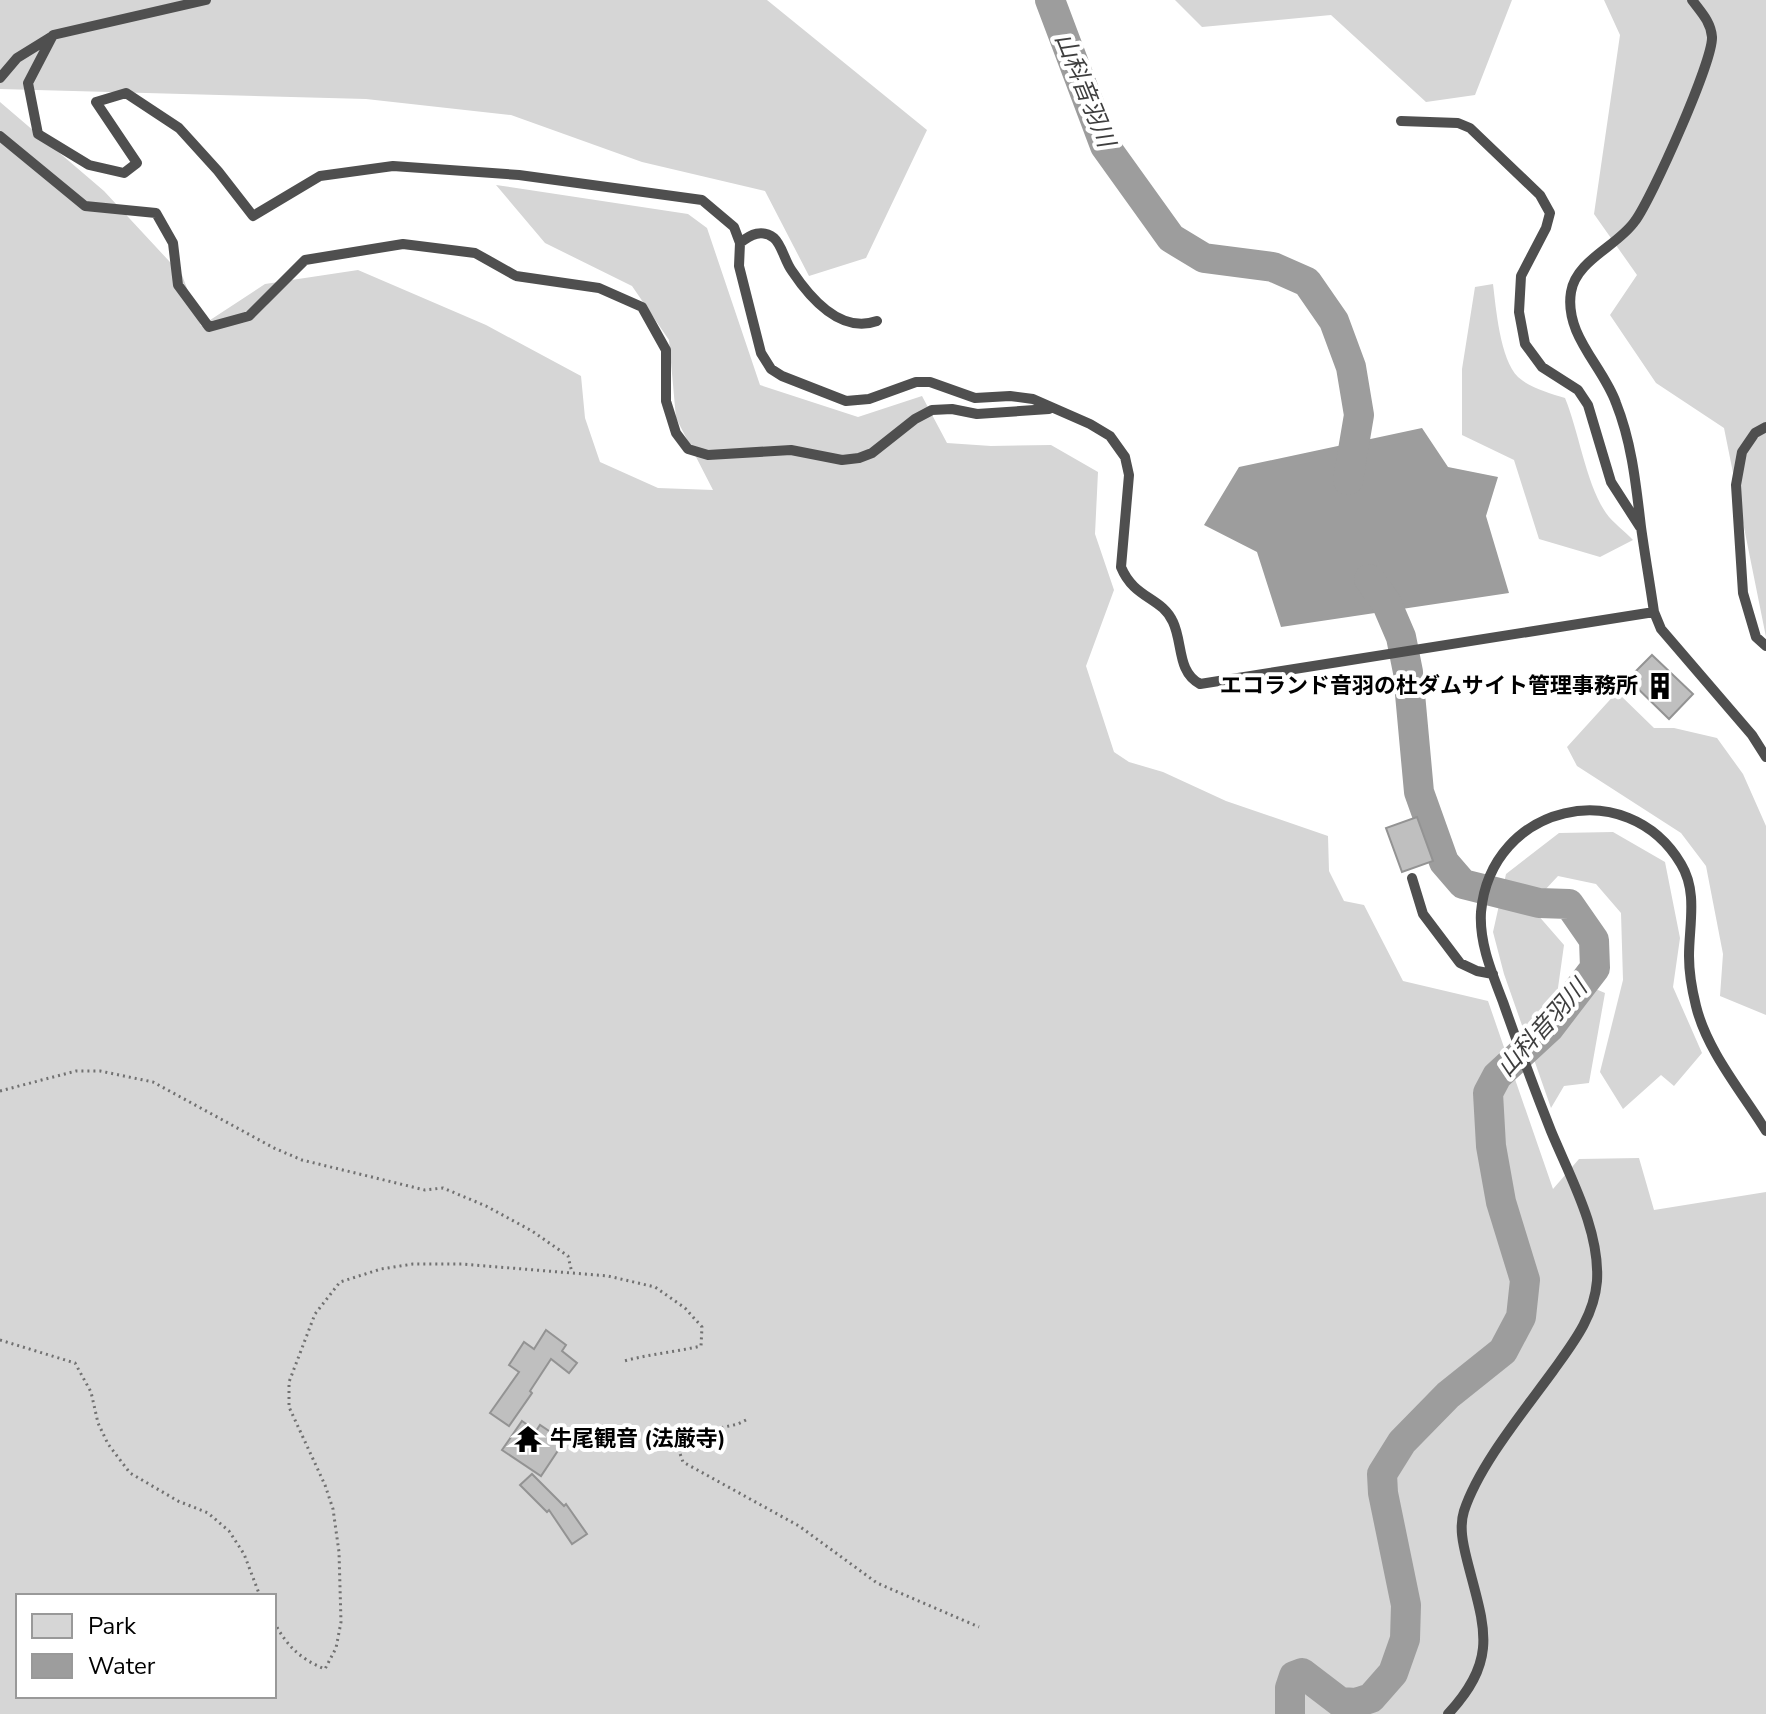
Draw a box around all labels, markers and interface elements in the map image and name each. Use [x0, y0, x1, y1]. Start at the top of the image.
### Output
water label: 山科音羽川 [1048, 28, 1123, 154]
place label: エコランド音羽の杜ダムサイト管理事務所 [1220, 671, 1638, 701]
building icon: エコランド音羽の杜ダムサイト管理事務所 [1645, 671, 1675, 701]
water label: 山科音羽川 [1490, 970, 1596, 1083]
temple icon: 牛尾観音 (法厳寺) [513, 1424, 543, 1454]
place label: 牛尾観音 (法厳寺) [550, 1424, 726, 1454]
legend [16, 1594, 276, 1698]
text: Park [88, 1610, 137, 1642]
text: Water [88, 1650, 156, 1682]

